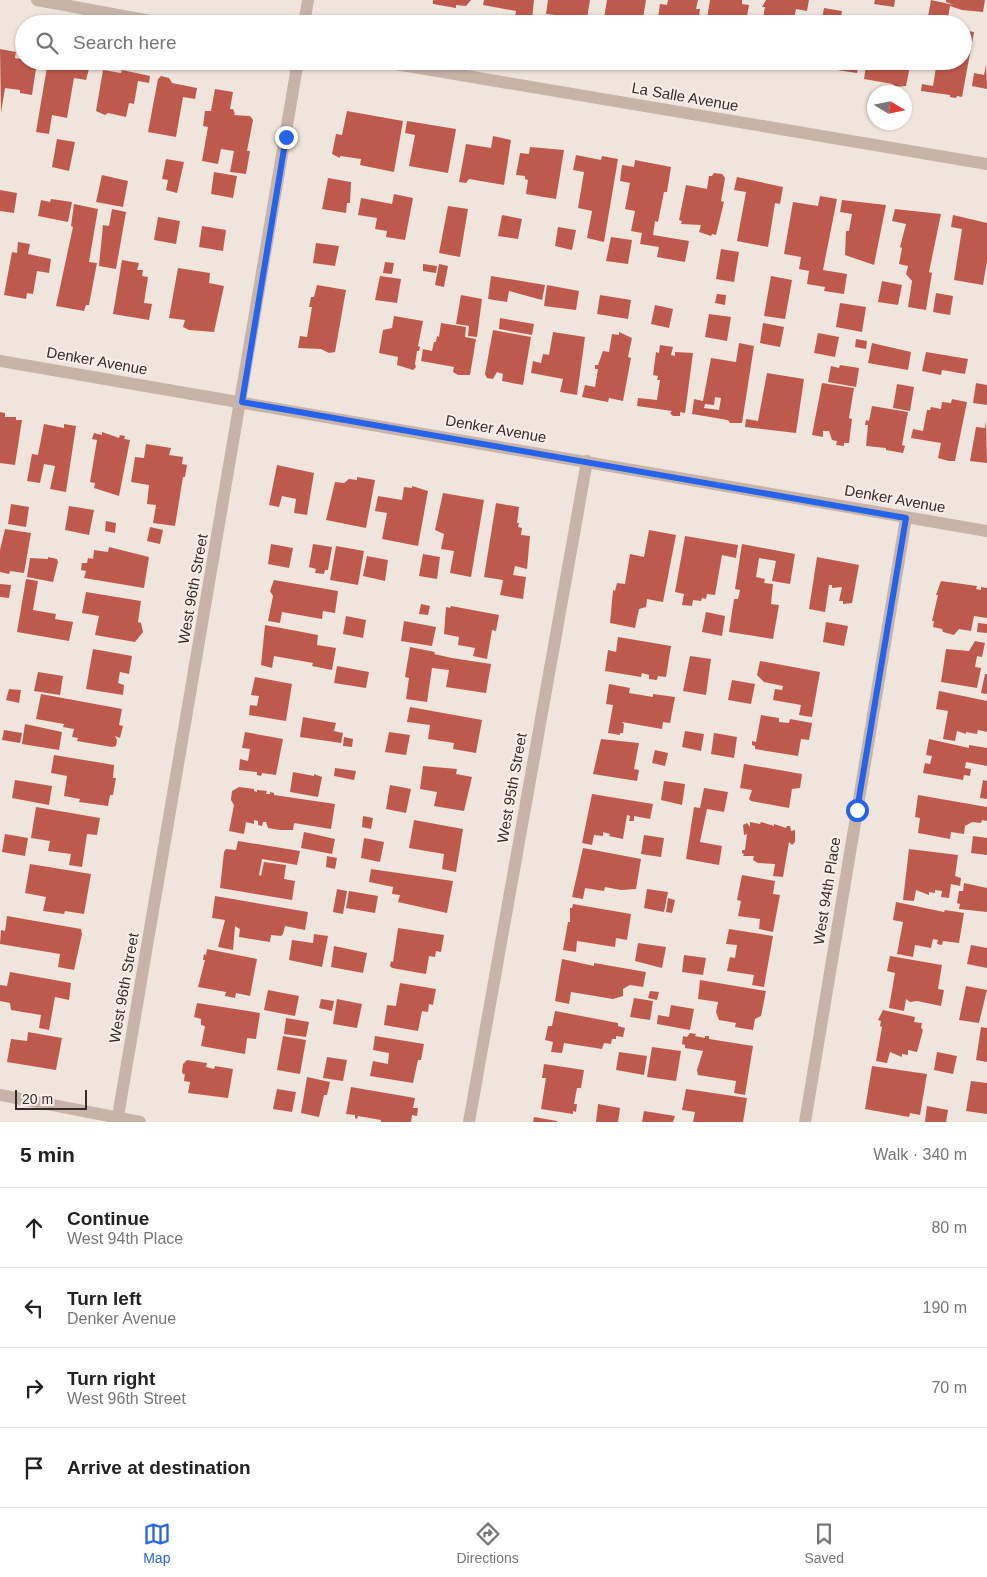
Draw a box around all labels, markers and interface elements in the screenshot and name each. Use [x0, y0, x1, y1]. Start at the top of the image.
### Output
search box [15, 15, 972, 70]
icon: search [33, 29, 61, 57]
text: Search here [73, 32, 177, 53]
street label: La Salle Avenue [630, 79, 740, 114]
north arrow [867, 85, 912, 130]
route end [275, 126, 298, 149]
street label: Denker Avenue [45, 343, 149, 378]
street label: Denker Avenue [444, 411, 548, 446]
street label: Denker Avenue [843, 481, 947, 516]
street label: West 96th Street [174, 532, 211, 645]
street label: West 95th Street [493, 731, 530, 844]
route start [846, 799, 869, 822]
street label: West 94th Place [810, 836, 843, 946]
street label: West 96th Street [105, 931, 142, 1044]
scale bar [15, 1087, 88, 1110]
text: 20 m [22, 1091, 53, 1107]
text: 5 min [20, 1143, 75, 1166]
text: Walk · 340 m [873, 1146, 967, 1163]
text: Continue [67, 1208, 149, 1229]
icon: ahead [20, 1214, 48, 1242]
text: 80 m [931, 1219, 967, 1236]
text: West 94th Place [67, 1230, 183, 1247]
text: Turn left [67, 1288, 142, 1309]
icon: left [20, 1294, 48, 1322]
text: 190 m [923, 1299, 967, 1316]
text: Denker Avenue [67, 1310, 176, 1327]
text: Turn right [67, 1368, 155, 1389]
icon: right [20, 1374, 48, 1402]
text: 70 m [931, 1379, 967, 1396]
text: West 96th Street [67, 1390, 186, 1407]
icon: arrive [20, 1454, 48, 1482]
text: Arrive at destination [67, 1457, 251, 1478]
tab: Map [143, 1520, 171, 1566]
tab: Directions [457, 1520, 519, 1566]
tab: Saved [804, 1520, 844, 1566]

